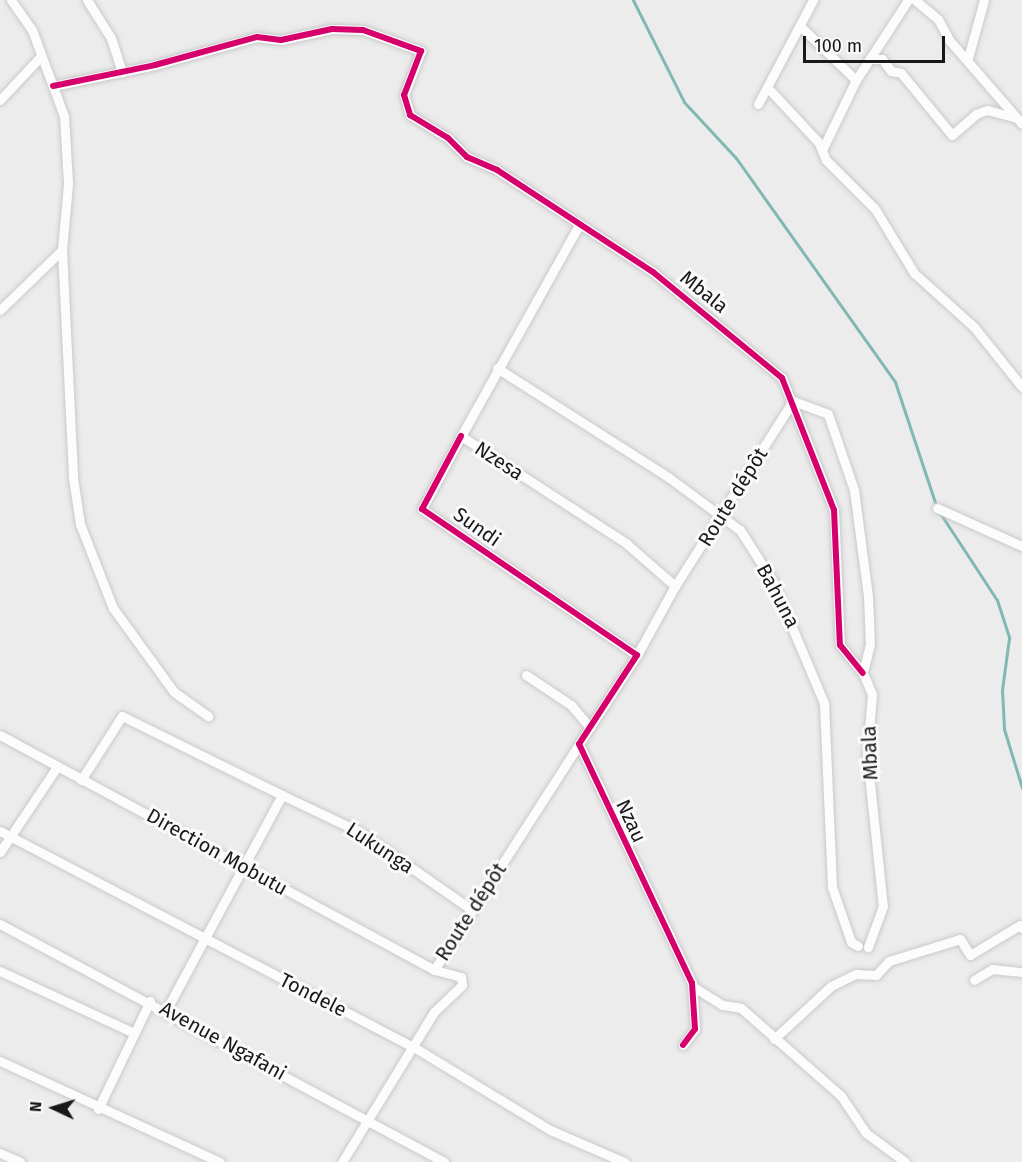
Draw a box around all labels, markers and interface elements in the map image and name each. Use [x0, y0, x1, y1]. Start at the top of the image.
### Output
scale bar [806, 24, 948, 62]
text: 100 m [814, 35, 862, 57]
street label: Mbala [675, 266, 733, 318]
street label: Nzesa [470, 436, 528, 486]
street label: Route dépôt [693, 443, 773, 551]
street label: Sundi [449, 502, 505, 552]
street label: Bahuna [751, 560, 805, 632]
street label: Mbala [857, 725, 883, 781]
street label: Nzau [611, 796, 651, 846]
street label: Direction Mobutu [142, 803, 292, 901]
street label: Lukunga [342, 817, 418, 879]
street label: Route dépôt [430, 859, 512, 965]
street label: Tondele [275, 968, 351, 1022]
street label: Avenue Ngafani [156, 996, 290, 1086]
north arrow [24, 1078, 84, 1138]
text: N [26, 1101, 45, 1113]

